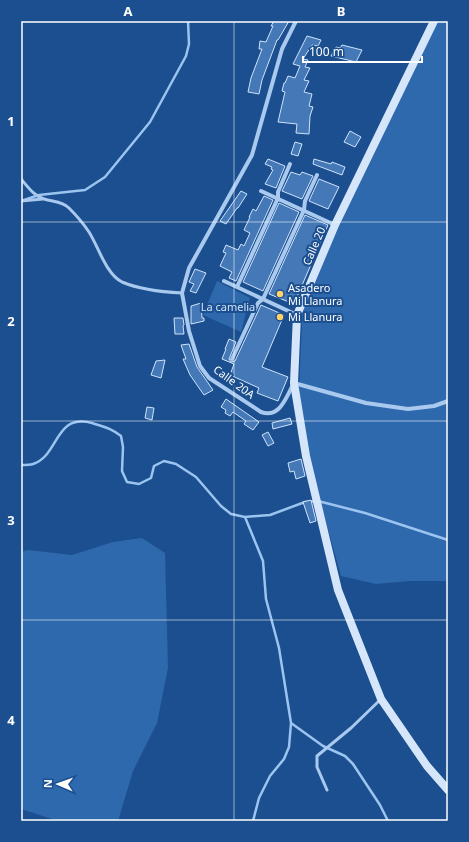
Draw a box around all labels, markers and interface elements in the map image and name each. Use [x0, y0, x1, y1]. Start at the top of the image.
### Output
text: A [124, 2, 133, 20]
text: B [337, 2, 345, 20]
scale bar [303, 38, 422, 64]
text: 100 m [309, 43, 344, 60]
text: 1 [7, 112, 15, 130]
street label: Calle 20 [299, 224, 328, 267]
place label: Asadero Mi Llanura [288, 280, 343, 308]
marker: Asadero Mi Llanura [275, 289, 285, 299]
park label: La camelia [201, 299, 255, 314]
place label: Mi Llanura [288, 309, 343, 324]
text: 2 [7, 312, 15, 330]
marker: Mi Llanura [275, 312, 285, 322]
street label: Calle 20A [211, 362, 259, 402]
text: 3 [7, 511, 15, 529]
text: 4 [7, 711, 15, 729]
north arrow [38, 764, 78, 804]
text: N [40, 779, 55, 788]

